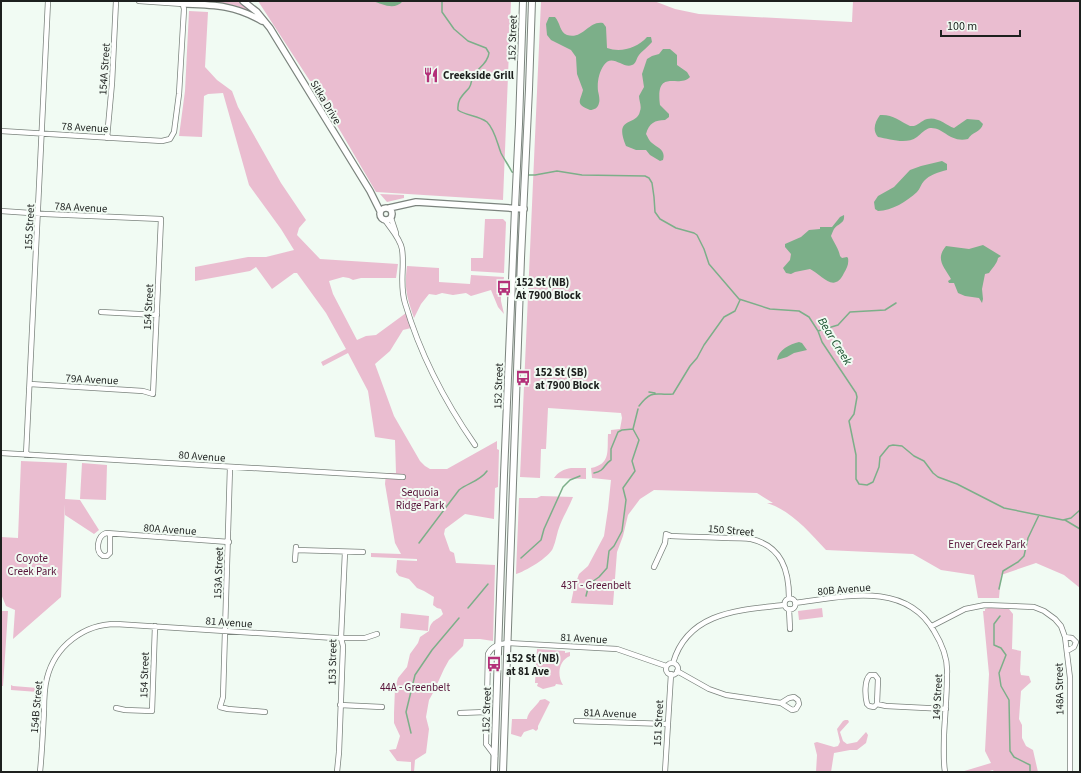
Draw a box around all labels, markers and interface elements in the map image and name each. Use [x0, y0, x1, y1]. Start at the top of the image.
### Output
scale bar [941, 12, 1020, 38]
street label: 152 Street [504, 14, 521, 61]
text: 100 m [947, 18, 977, 35]
street label: 154A Street [95, 42, 114, 96]
restaurant icon: Creekside Grill [422, 66, 440, 84]
place label: Creekside Grill [443, 68, 515, 83]
street label: Sitka Drive [306, 77, 345, 128]
street label: 78 Avenue [61, 119, 109, 136]
street label: 78A Avenue [54, 199, 108, 216]
street label: 155 Street [21, 203, 38, 250]
place label: 152 St (NB) At 7900 Block [515, 275, 581, 303]
bus stop icon: 152 St (NB) At 7900 Block [495, 279, 513, 297]
street label: 154 Street [140, 283, 157, 330]
water label: Bear Creek [813, 314, 856, 369]
street label: 152 Street [490, 362, 507, 409]
place label: 152 St (SB) at 7900 Block [535, 365, 600, 393]
bus stop icon: 152 St (SB) at 7900 Block [514, 369, 532, 387]
street label: 79A Avenue [65, 371, 119, 388]
street label: 80 Avenue [178, 447, 226, 466]
park label: Sequoia Ridge Park [396, 485, 445, 513]
street label: 80A Avenue [143, 520, 197, 539]
street label: 150 Street [707, 521, 755, 540]
park label: Enver Creek Park [948, 537, 1026, 552]
street label: 153A Street [210, 546, 227, 599]
park label: Coyote Creek Park [7, 551, 57, 579]
park label: 43T - Greenbelt [561, 578, 631, 593]
street label: 80B Avenue [817, 580, 872, 599]
street label: 81 Avenue [205, 613, 253, 632]
street label: 81 Avenue [560, 630, 608, 647]
street label: 153 Street [325, 639, 340, 685]
street label: 154 Street [136, 651, 153, 698]
place label: 152 St (NB) at 81 Ave [506, 651, 559, 679]
bus stop icon: 152 St (NB) at 81 Ave [485, 655, 503, 673]
street label: 148A Street [1052, 663, 1067, 715]
street label: 149 Street [929, 673, 946, 720]
street label: 154B Street [27, 680, 46, 734]
park label: 44A - Greenbelt [380, 680, 450, 695]
street label: 152 Street [478, 686, 495, 733]
street label: 151 Street [650, 699, 667, 746]
street label: 81A Avenue [583, 705, 637, 722]

